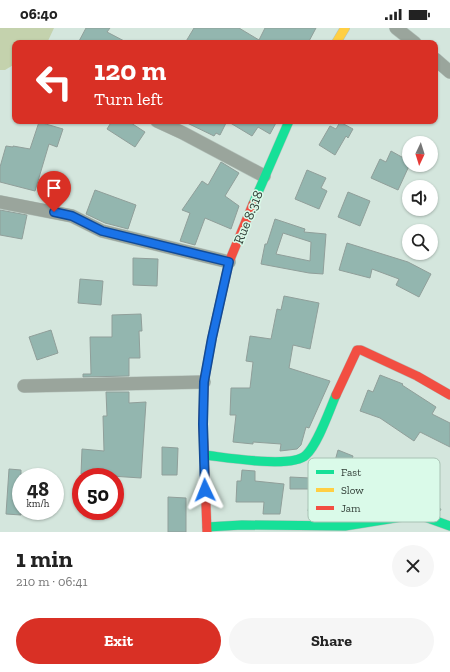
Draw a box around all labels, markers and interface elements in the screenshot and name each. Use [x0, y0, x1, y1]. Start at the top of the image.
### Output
text: 06:40 [20, 5, 58, 23]
text: 120 m [94, 54, 166, 87]
icon: left [28, 56, 80, 108]
text: Turn left [94, 88, 163, 110]
north arrow [402, 136, 438, 172]
map controls [402, 136, 438, 260]
pin [37, 171, 71, 212]
icon: arrive [43, 177, 65, 199]
button: sound [402, 180, 438, 216]
street label: Rue 8.318 [230, 188, 267, 247]
button: search [402, 224, 438, 260]
legend [308, 458, 440, 522]
text: Fast [341, 466, 362, 479]
speed limit sign: 50 [72, 468, 124, 520]
position arrow [184, 469, 226, 511]
text: 48 [27, 477, 49, 501]
text: Slow [341, 484, 364, 497]
text: km/h [27, 498, 49, 510]
text: Jam [341, 502, 361, 515]
text: 1 min [16, 544, 73, 573]
button: close [392, 545, 434, 587]
text: 210 m · 06:41 [16, 574, 87, 589]
button: Exit [16, 618, 221, 664]
button: Share [229, 618, 434, 664]

